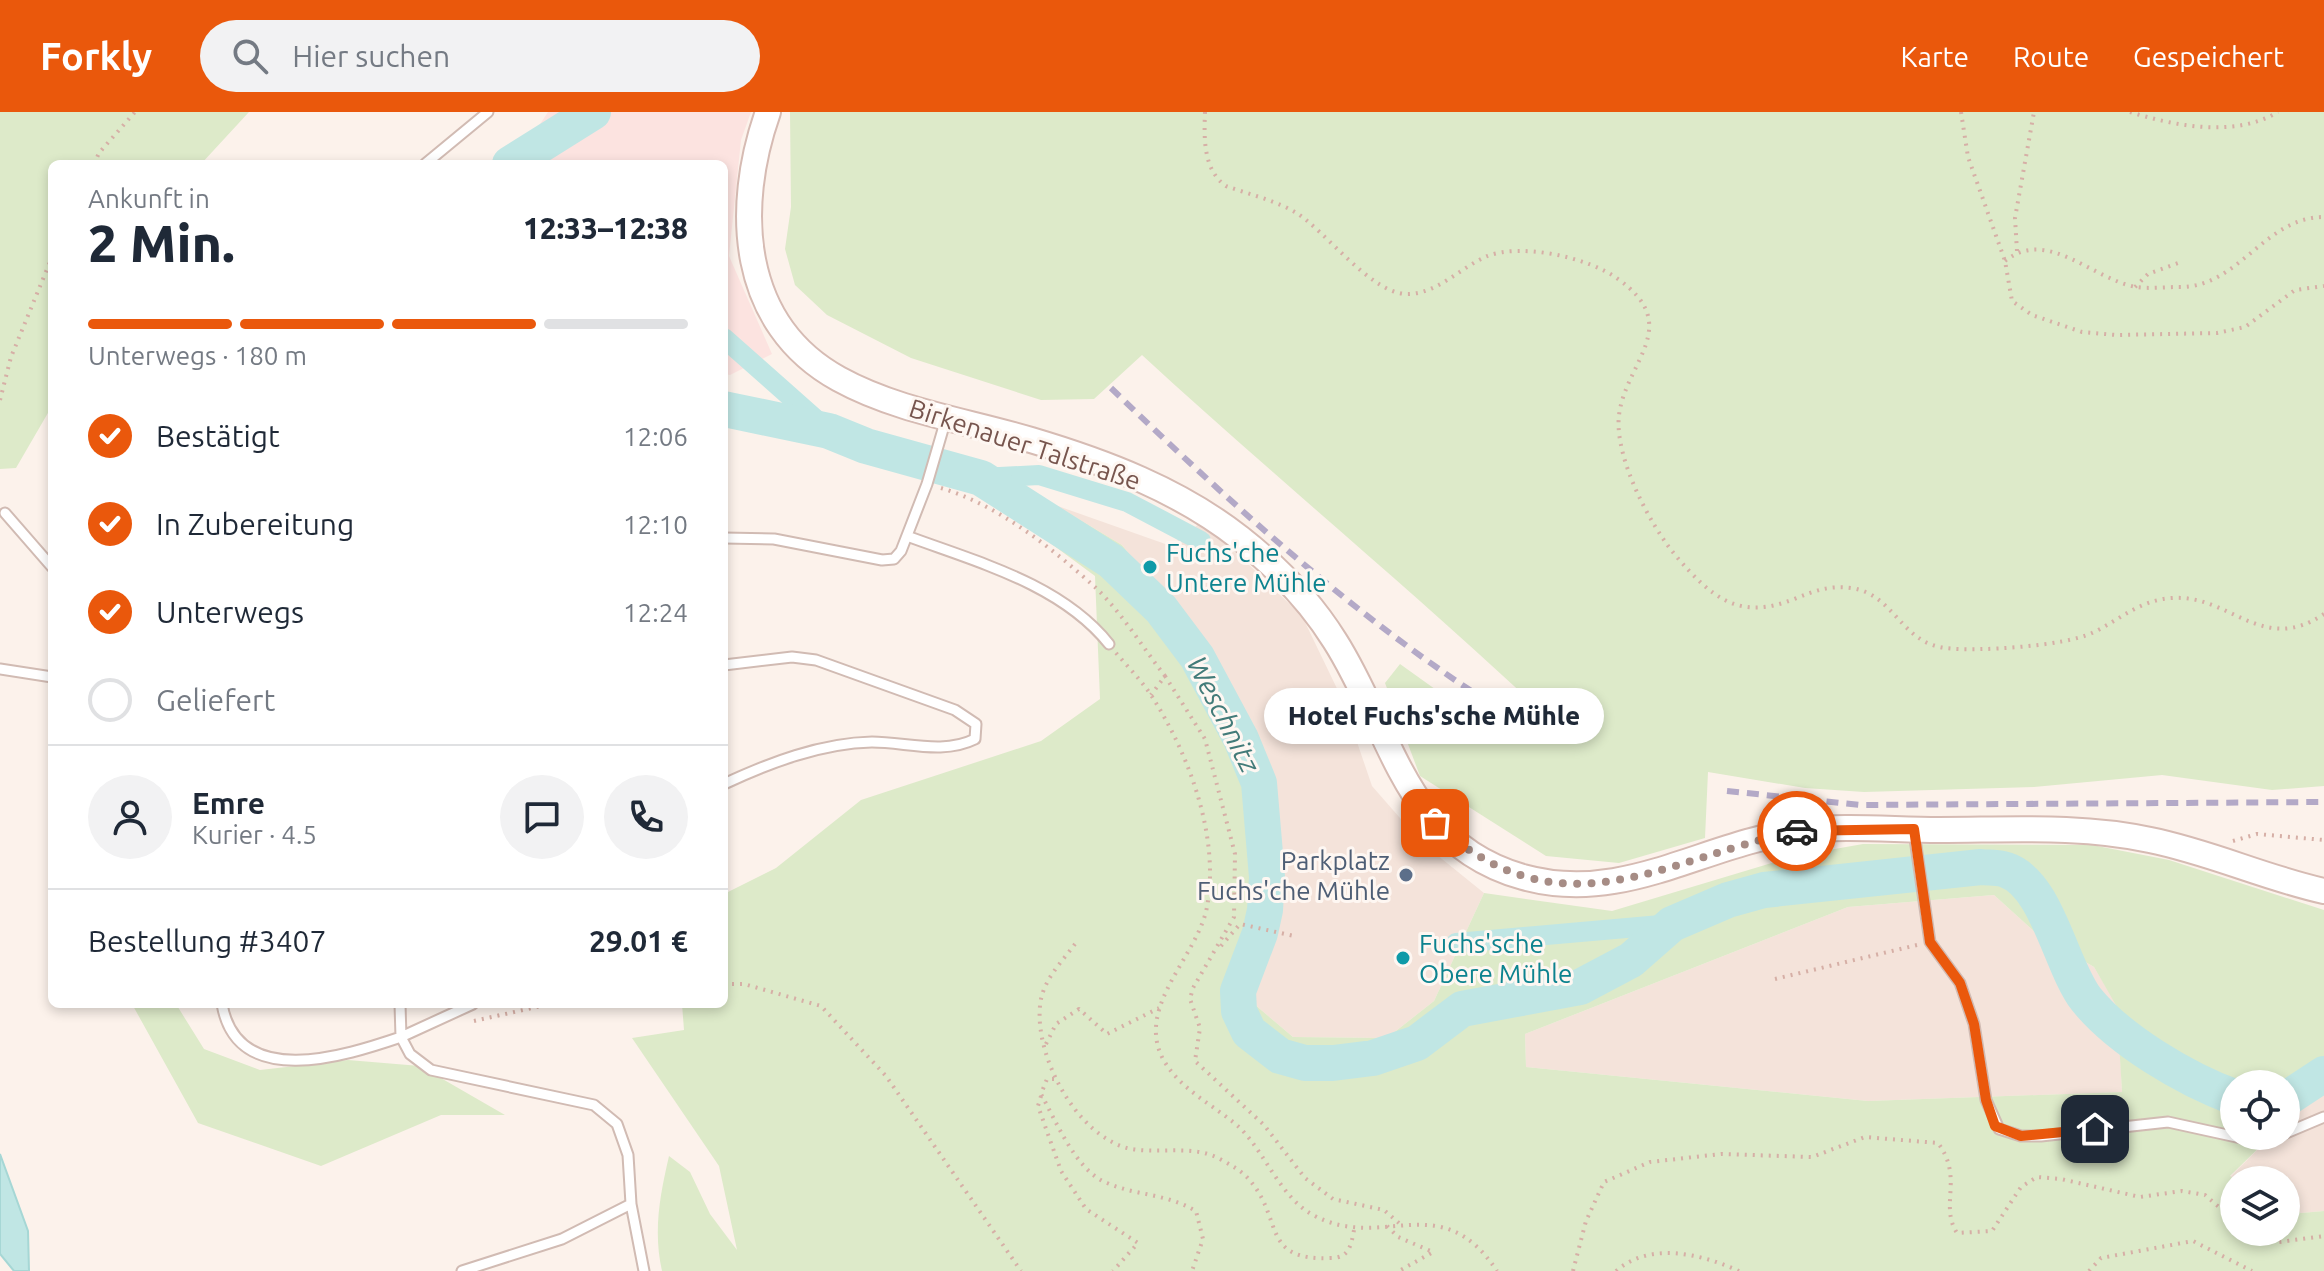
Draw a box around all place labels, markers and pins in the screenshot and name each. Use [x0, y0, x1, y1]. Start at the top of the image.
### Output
place label: Fuchs'che Untere Mühle [1166, 538, 1327, 597]
marker: Fuchs'che Untere Mühle [1141, 558, 1159, 576]
callout: Hotel Fuchs'sche Mühle [1265, 687, 1605, 743]
pin [1401, 789, 1469, 857]
place label: Parkplatz Fuchs'che Mühle [1197, 846, 1390, 905]
marker: Parkplatz Fuchs'che Mühle [1397, 866, 1415, 884]
place label: Fuchs'sche Obere Mühle [1419, 929, 1572, 988]
marker: Fuchs'sche Obere Mühle [1394, 949, 1412, 967]
pin [2061, 1095, 2129, 1163]

